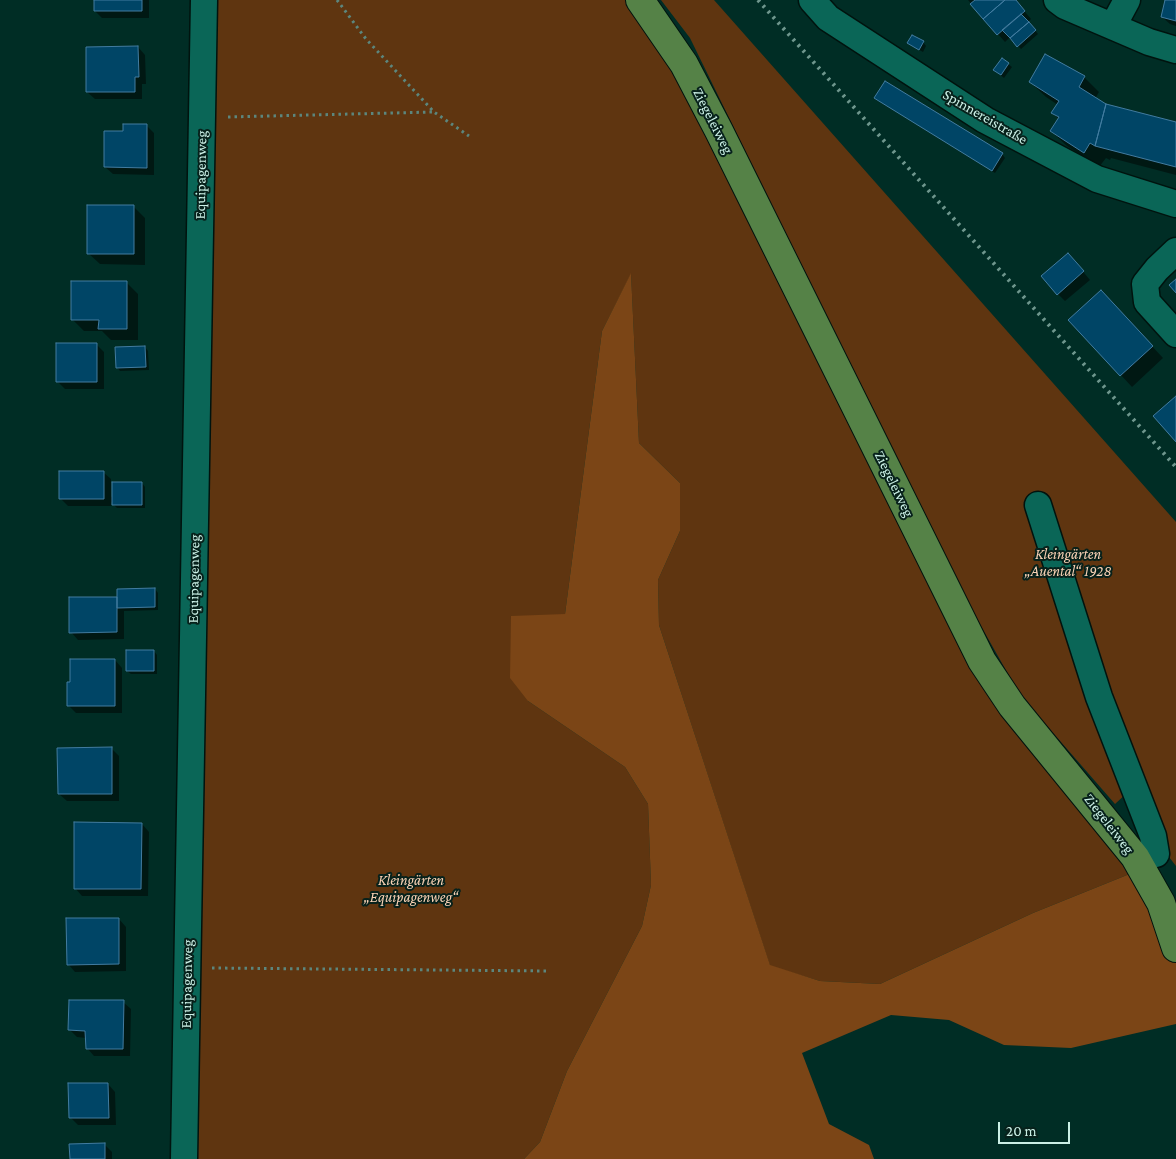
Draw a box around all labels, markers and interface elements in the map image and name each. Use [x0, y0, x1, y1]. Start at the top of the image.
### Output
street label: Ziegeleiweg [689, 85, 737, 157]
street label: Spinnereistraße [939, 86, 1031, 148]
street label: Equipagenweg [191, 130, 211, 220]
street label: Ziegeleiweg [870, 448, 918, 520]
street label: Equipagenweg [184, 534, 204, 624]
park label: Kleingärten „Auental“ 1928 [1024, 545, 1112, 580]
street label: Ziegeleiweg [1080, 790, 1138, 858]
park label: Kleingärten „Equipagenweg“ [364, 871, 458, 906]
street label: Equipagenweg [177, 939, 197, 1029]
scale bar [1001, 1112, 1074, 1144]
text: 20 m [1006, 1123, 1037, 1139]

